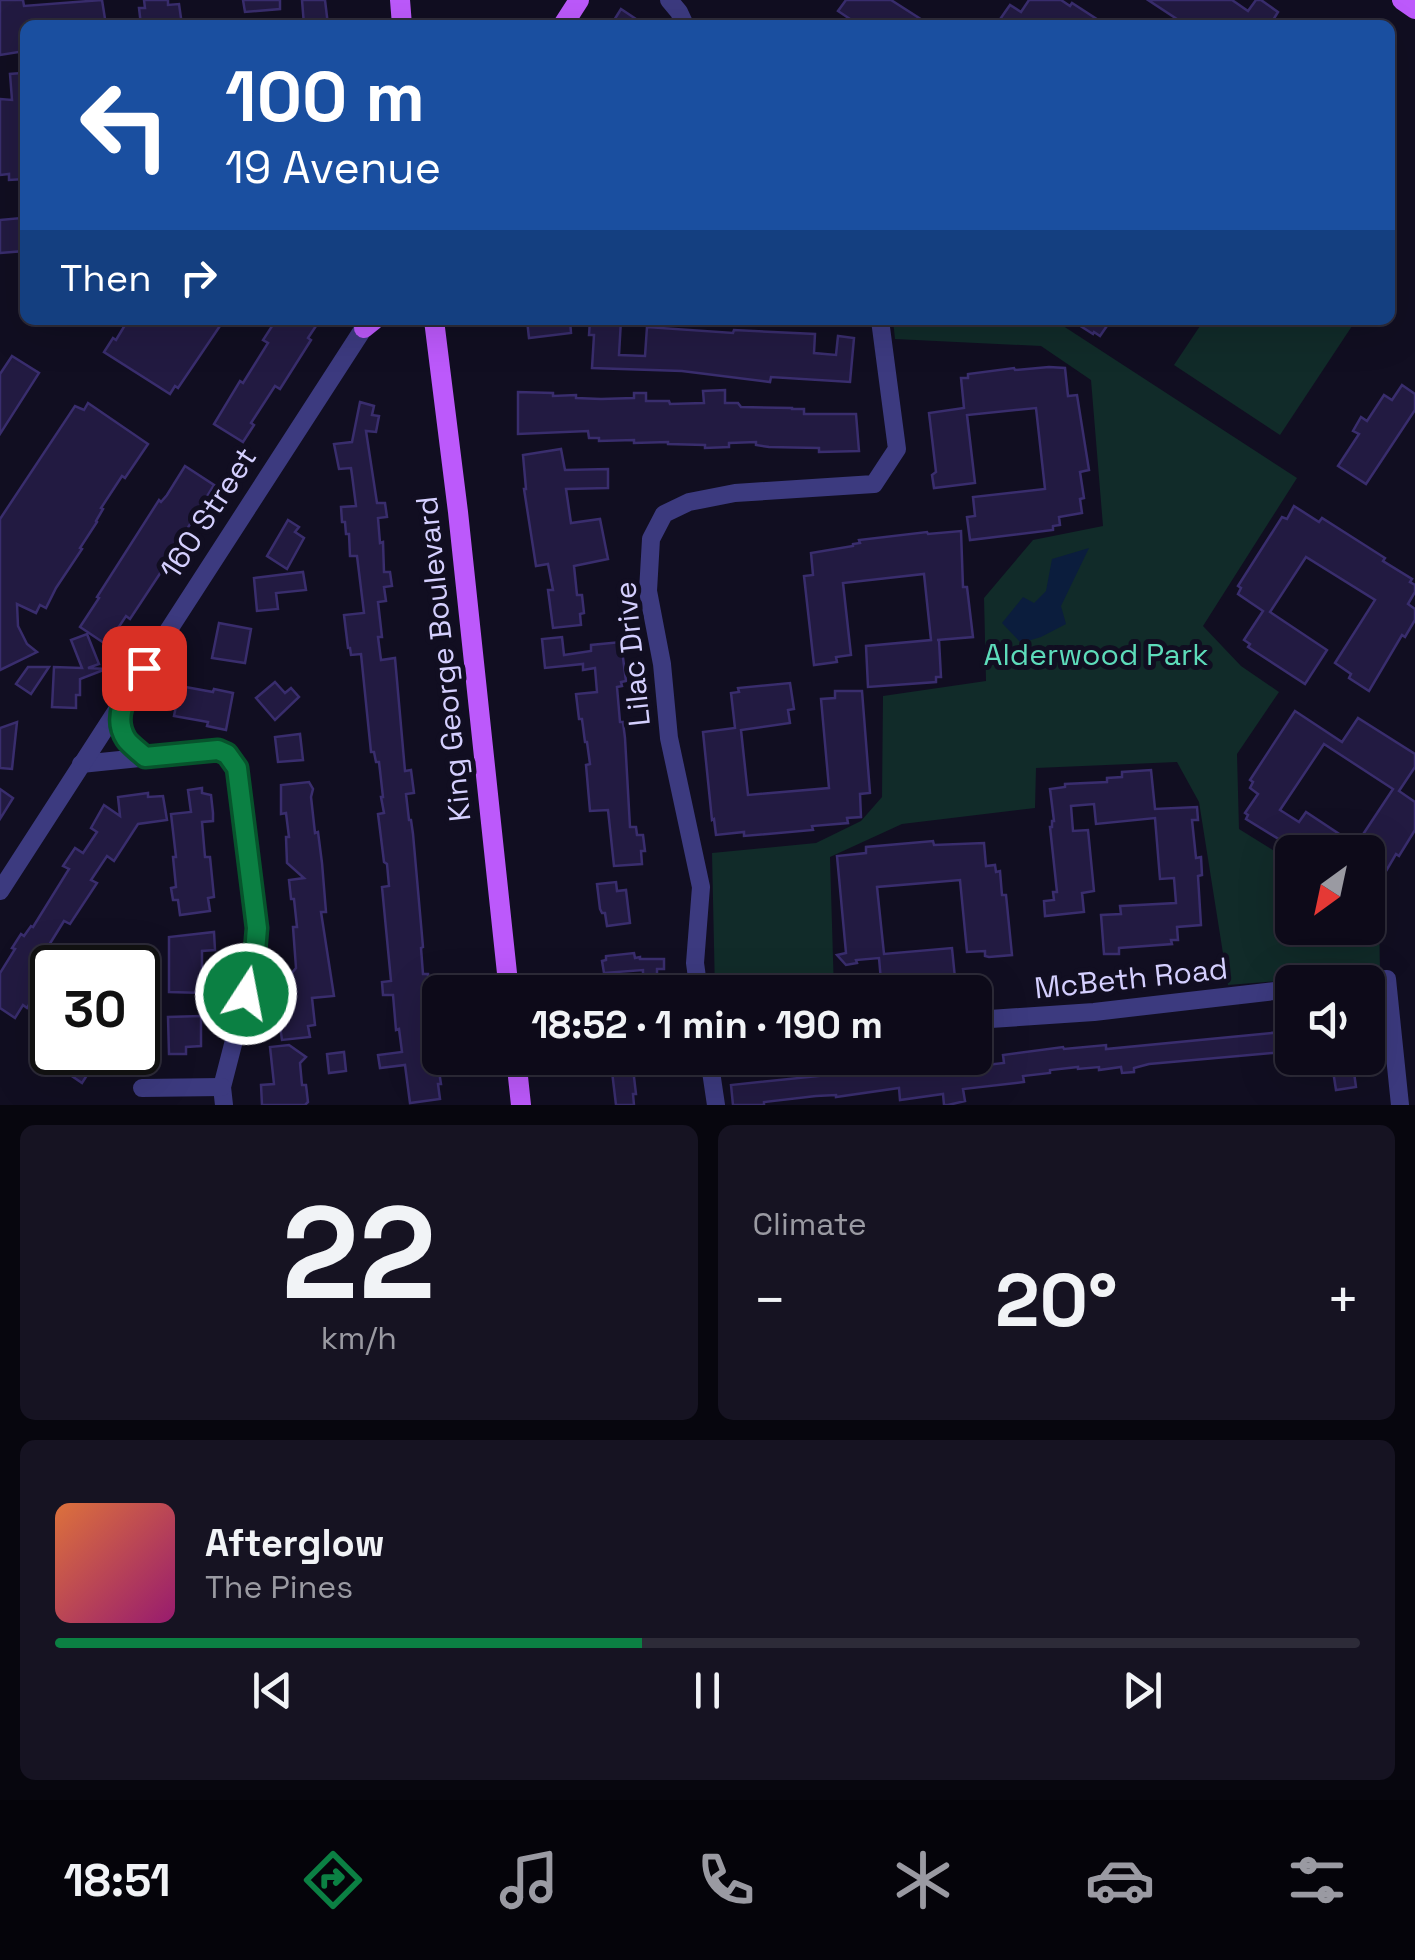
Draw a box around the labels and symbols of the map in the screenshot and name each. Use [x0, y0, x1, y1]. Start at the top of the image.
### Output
street label: 160 Street [151, 440, 265, 586]
street label: King George Boulevard [407, 494, 479, 824]
street label: Lilac Drive [605, 580, 659, 728]
pin [102, 626, 187, 711]
park label: Alderwood Park [984, 635, 1208, 674]
north arrow [1275, 835, 1385, 945]
position arrow [194, 942, 298, 1046]
speed limit sign: 30 [30, 945, 160, 1075]
street label: McBeth Road [1032, 948, 1230, 1008]

